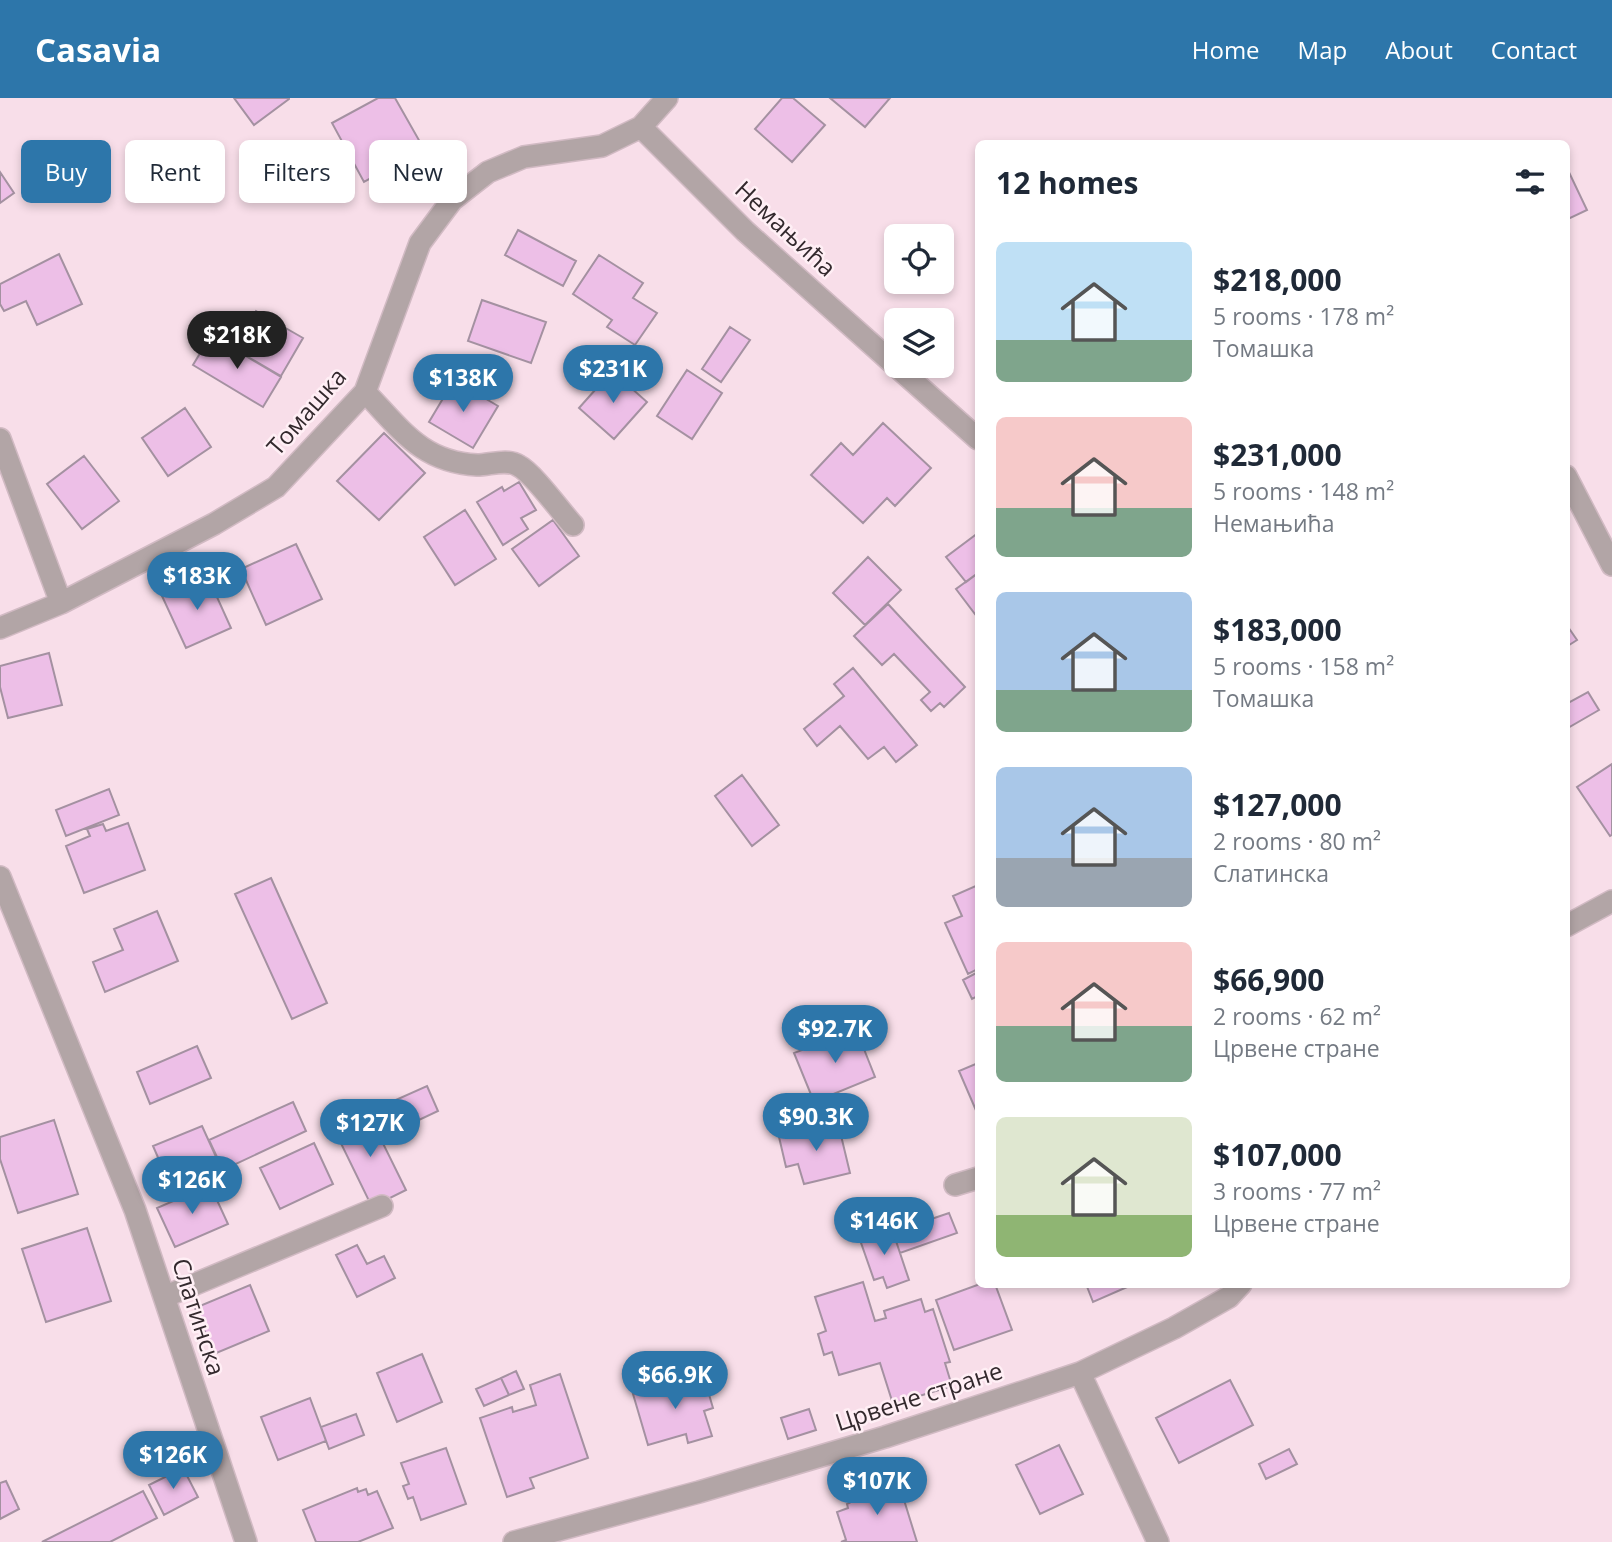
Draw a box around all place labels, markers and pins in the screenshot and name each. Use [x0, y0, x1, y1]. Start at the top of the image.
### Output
pin: $218K [188, 312, 286, 371]
pin: $231K [564, 345, 662, 405]
pin: $138K [414, 354, 512, 414]
pin: $183K [148, 552, 246, 612]
pin: $92.7K [778, 1006, 892, 1065]
pin: $90.3K [759, 1094, 873, 1153]
pin: $127K [321, 1100, 419, 1159]
pin: $126K [143, 1156, 241, 1216]
pin: $146K [835, 1198, 933, 1257]
pin: $66.9K [618, 1352, 732, 1411]
pin: $126K [124, 1432, 222, 1491]
pin: $107K [828, 1458, 926, 1517]

